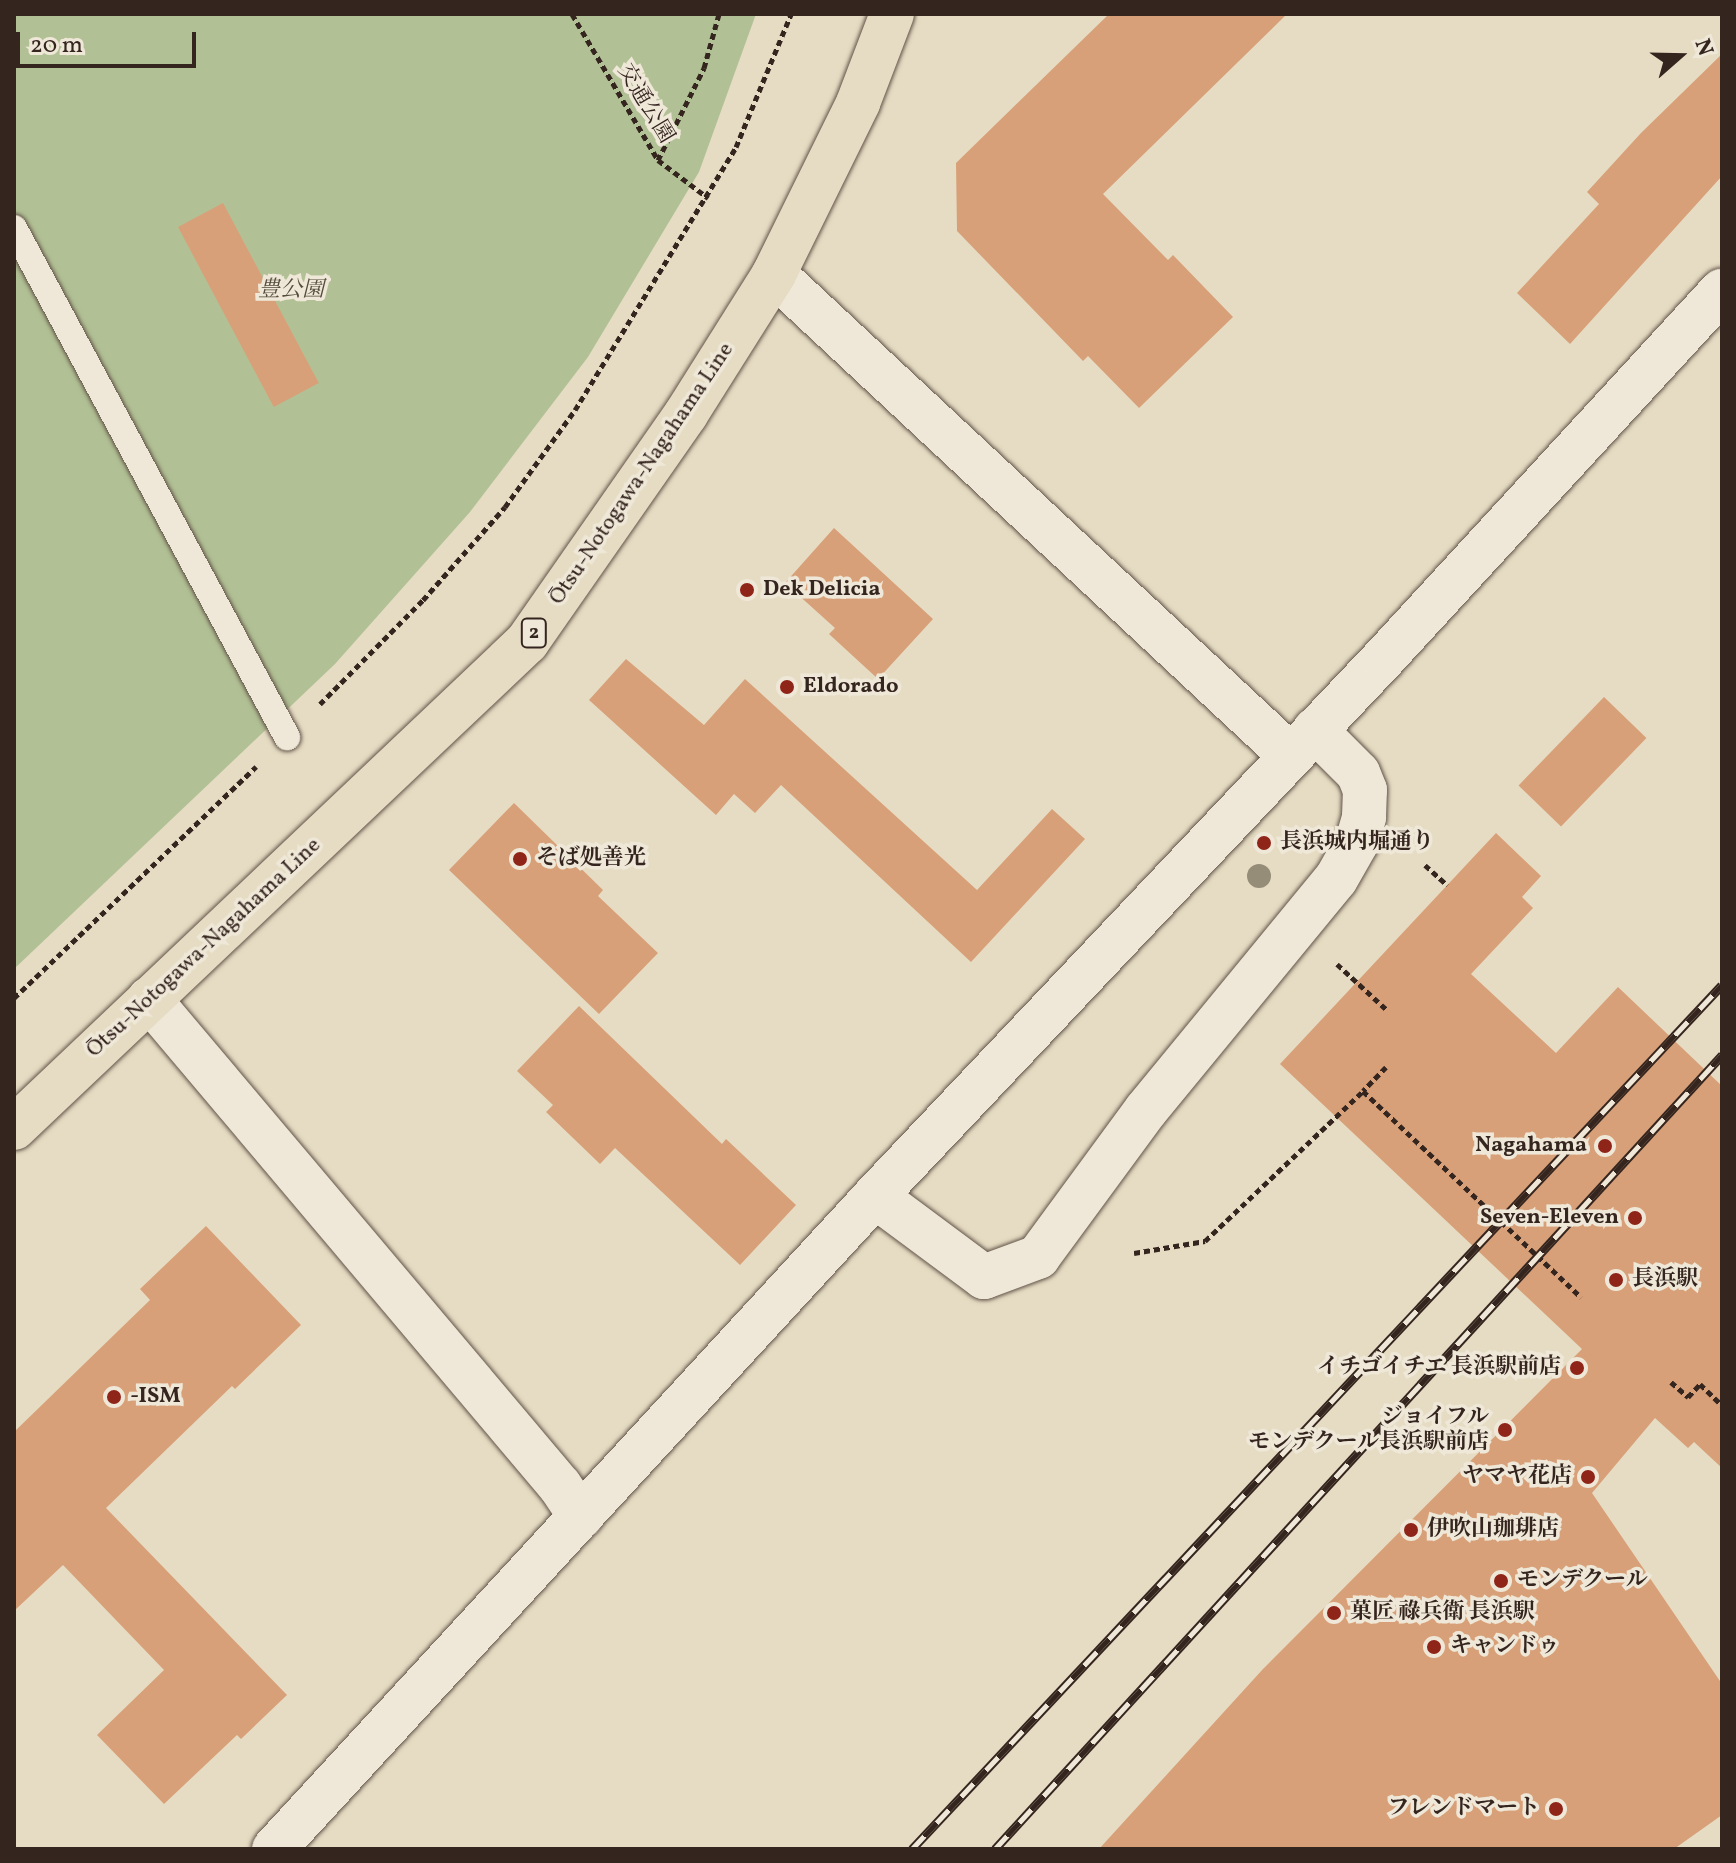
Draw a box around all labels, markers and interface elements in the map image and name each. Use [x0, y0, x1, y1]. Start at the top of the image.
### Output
scale bar [20, 16, 200, 66]
north arrow [1640, 16, 1720, 96]
text: 20 m [30, 29, 83, 63]
text: N [1686, 35, 1720, 60]
street label: 交通公園 [611, 59, 679, 149]
park label: 豊公園 [258, 278, 324, 304]
street label: Ōtsu-Notogawa-Nagahama Line [544, 338, 740, 610]
place label: Dek Delicia [763, 577, 880, 603]
marker: Dek Delicia [738, 581, 756, 599]
road number: 2 [520, 617, 548, 649]
place label: Eldorado [803, 674, 899, 700]
marker: Eldorado [778, 678, 796, 696]
place label: 長浜城内堀通り [1280, 830, 1434, 856]
street label: Ōtsu-Notogawa-Nagahama Line [82, 833, 326, 1063]
marker: 長浜城内堀通り [1255, 834, 1273, 852]
place label: そば処善光 [536, 846, 646, 872]
marker: そば処善光 [511, 850, 529, 868]
place label: Nagahama [1475, 1133, 1587, 1159]
marker: Nagahama [1594, 1135, 1616, 1157]
place label: Seven-Eleven [1480, 1205, 1619, 1231]
marker: Seven-Eleven [1626, 1209, 1644, 1227]
place label: 長浜駅 [1632, 1267, 1698, 1293]
marker: 長浜駅 [1607, 1271, 1625, 1289]
place label: イチゴイチエ 長浜駅前店 [1315, 1355, 1561, 1381]
marker: イチゴイチエ 長浜駅前店 [1568, 1359, 1586, 1377]
place label: -ISM [130, 1384, 181, 1410]
marker: -ISM [105, 1388, 123, 1406]
place label: ジョイフル モンデクール長浜駅前店 [1247, 1404, 1489, 1456]
marker: ジョイフル モンデクール長浜駅前店 [1496, 1421, 1514, 1439]
place label: ヤマヤ花店 [1462, 1464, 1572, 1490]
marker: ヤマヤ花店 [1579, 1468, 1597, 1486]
place label: 伊吹山珈琲店 [1427, 1517, 1559, 1543]
marker: 伊吹山珈琲店 [1402, 1521, 1420, 1539]
place label: モンデクール [1517, 1568, 1649, 1594]
marker: モンデクール [1492, 1572, 1510, 1590]
place label: 菓匠 祿兵衛 長浜駅 [1350, 1600, 1535, 1626]
marker: 菓匠 祿兵衛 長浜駅 [1325, 1604, 1343, 1622]
place label: キャンドゥ [1450, 1634, 1560, 1660]
marker: キャンドゥ [1425, 1638, 1443, 1656]
place label: フレンドマート [1386, 1796, 1540, 1822]
marker: フレンドマート [1547, 1800, 1565, 1818]

